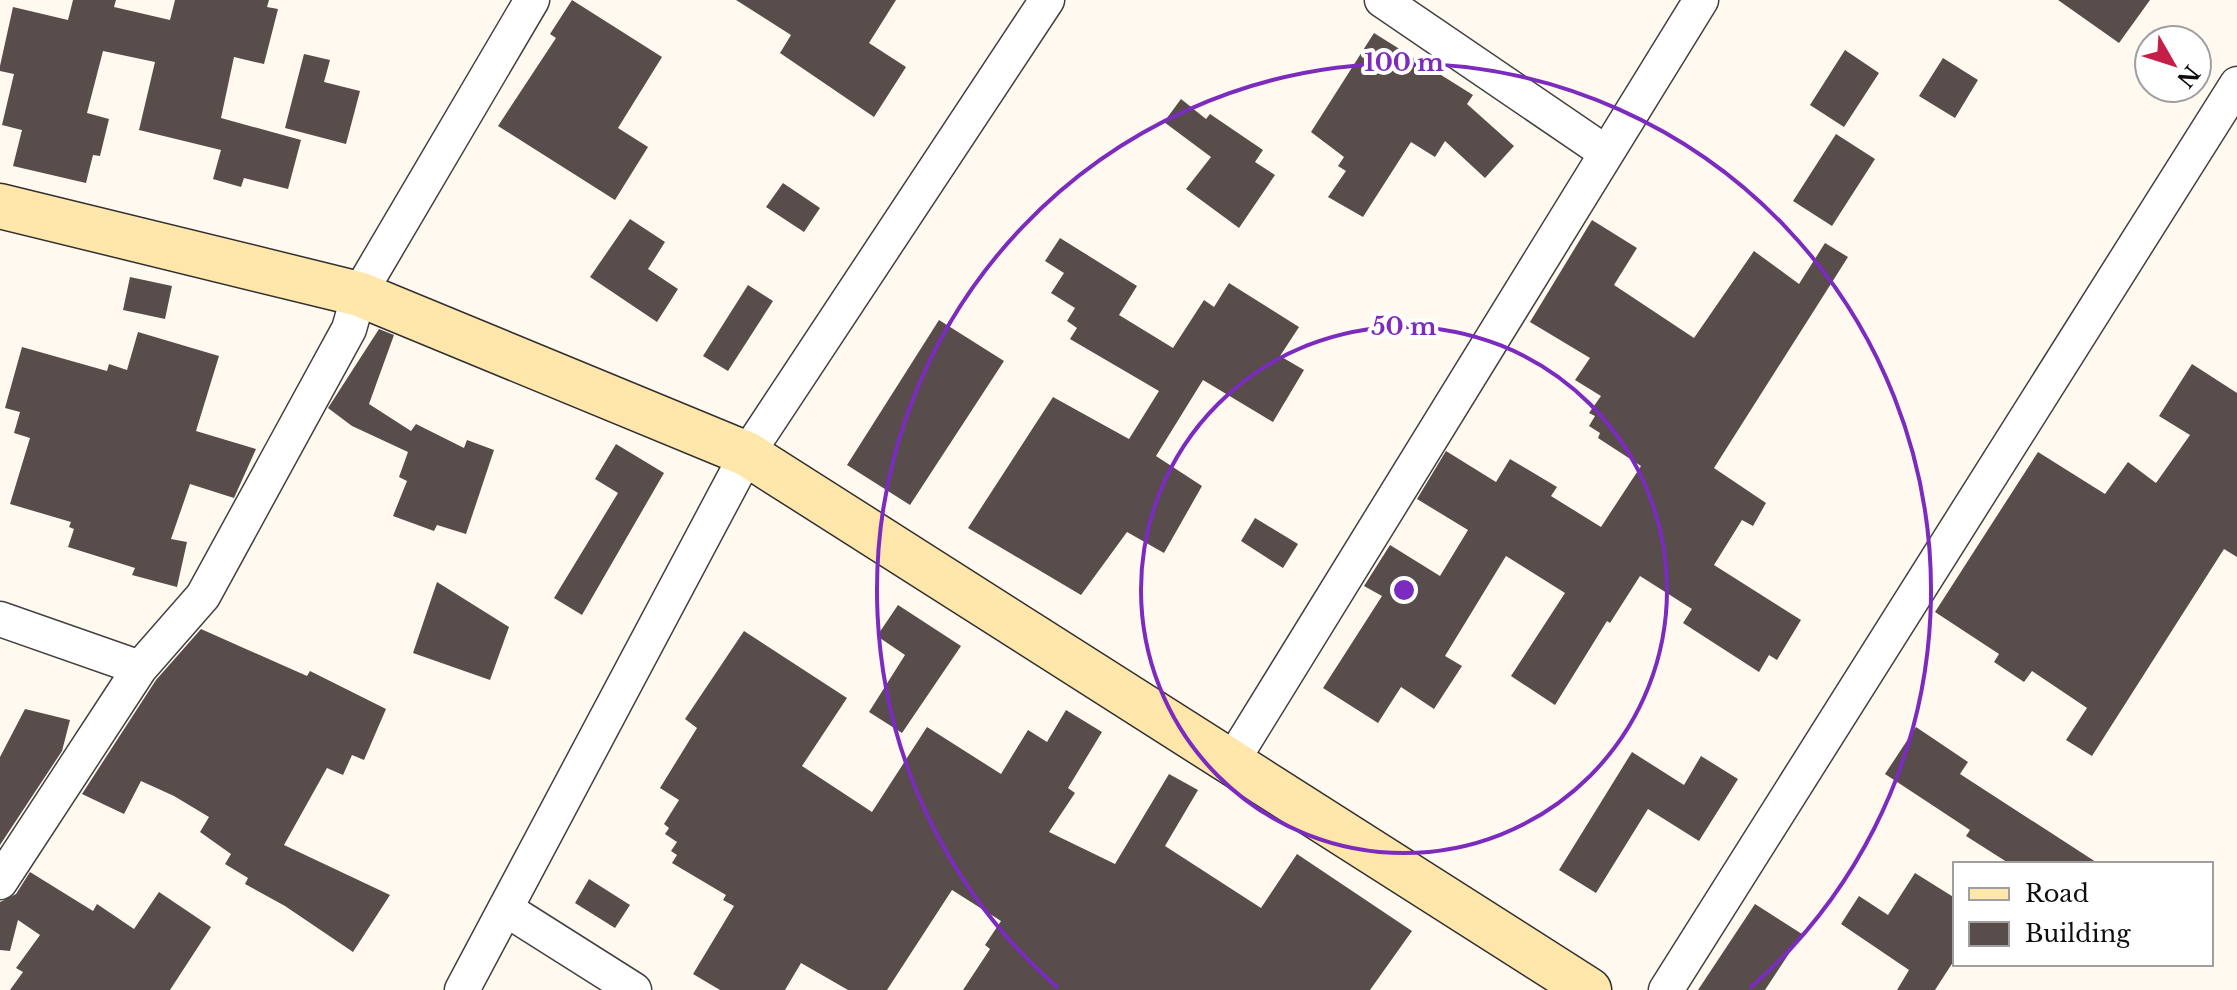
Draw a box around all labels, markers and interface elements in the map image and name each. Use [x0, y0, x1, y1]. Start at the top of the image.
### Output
north arrow [2133, 24, 2213, 104]
text: 100 m [1364, 48, 1444, 77]
text: N [2171, 60, 2205, 93]
text: 50 m [1371, 312, 1437, 341]
centre of rings [1390, 576, 1418, 604]
legend [1953, 862, 2213, 966]
text: Road [2025, 879, 2089, 908]
text: Building [2025, 919, 2131, 948]

